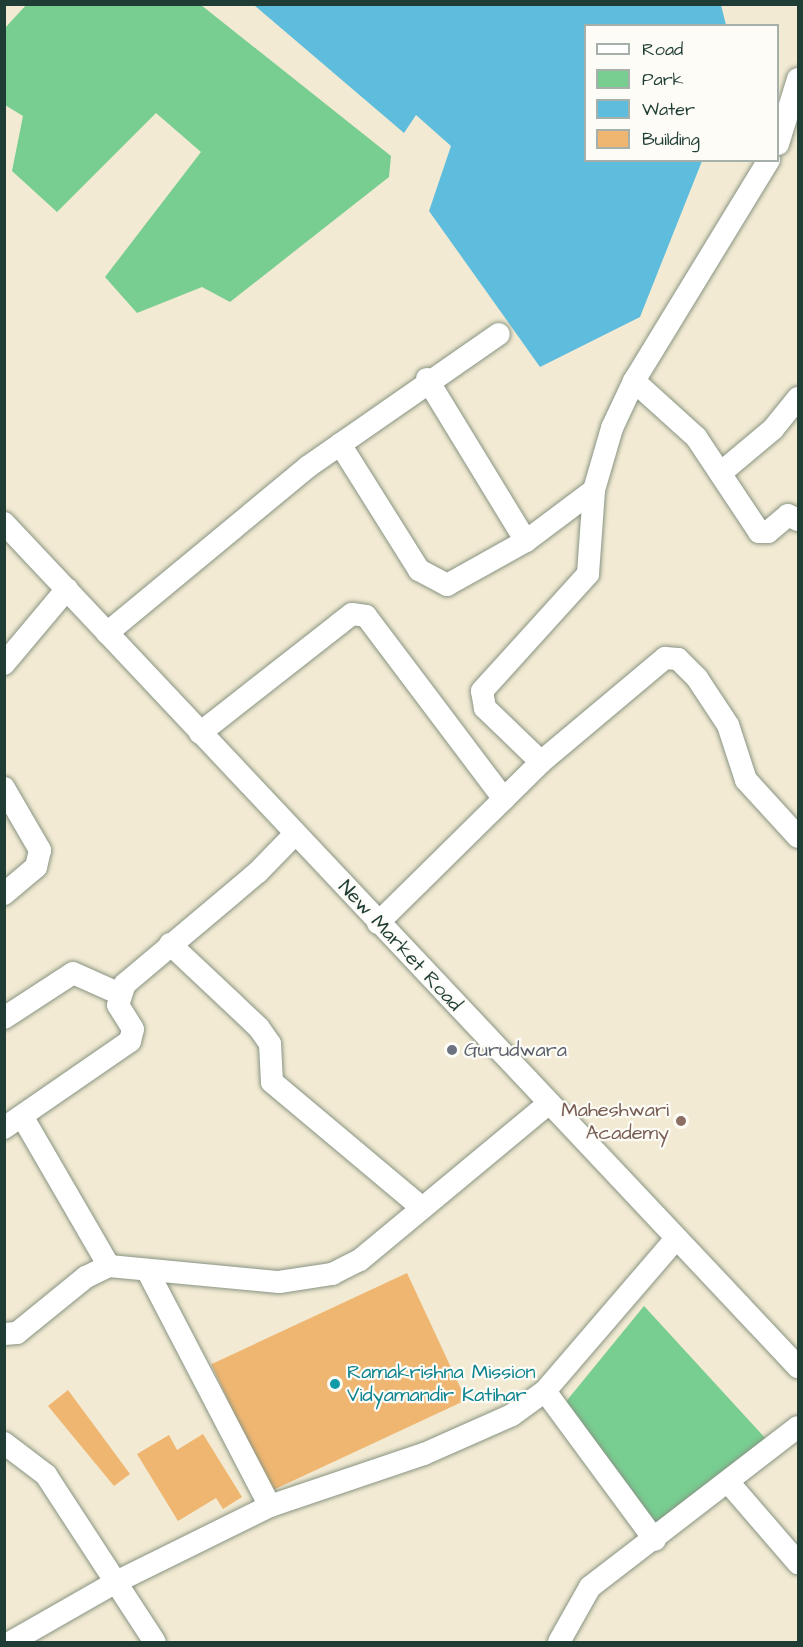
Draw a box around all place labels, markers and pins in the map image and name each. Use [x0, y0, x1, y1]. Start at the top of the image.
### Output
place label: Gurudwara [464, 1038, 567, 1062]
marker: Gurudwara [445, 1043, 459, 1057]
place label: Maheshwari Academy [561, 1098, 669, 1145]
marker: Maheshwari Academy [674, 1114, 688, 1128]
place label: Ramakrishna Mission Vidyamandir Katihar [347, 1360, 536, 1407]
marker: Ramakrishna Mission Vidyamandir Katihar [328, 1377, 342, 1391]

